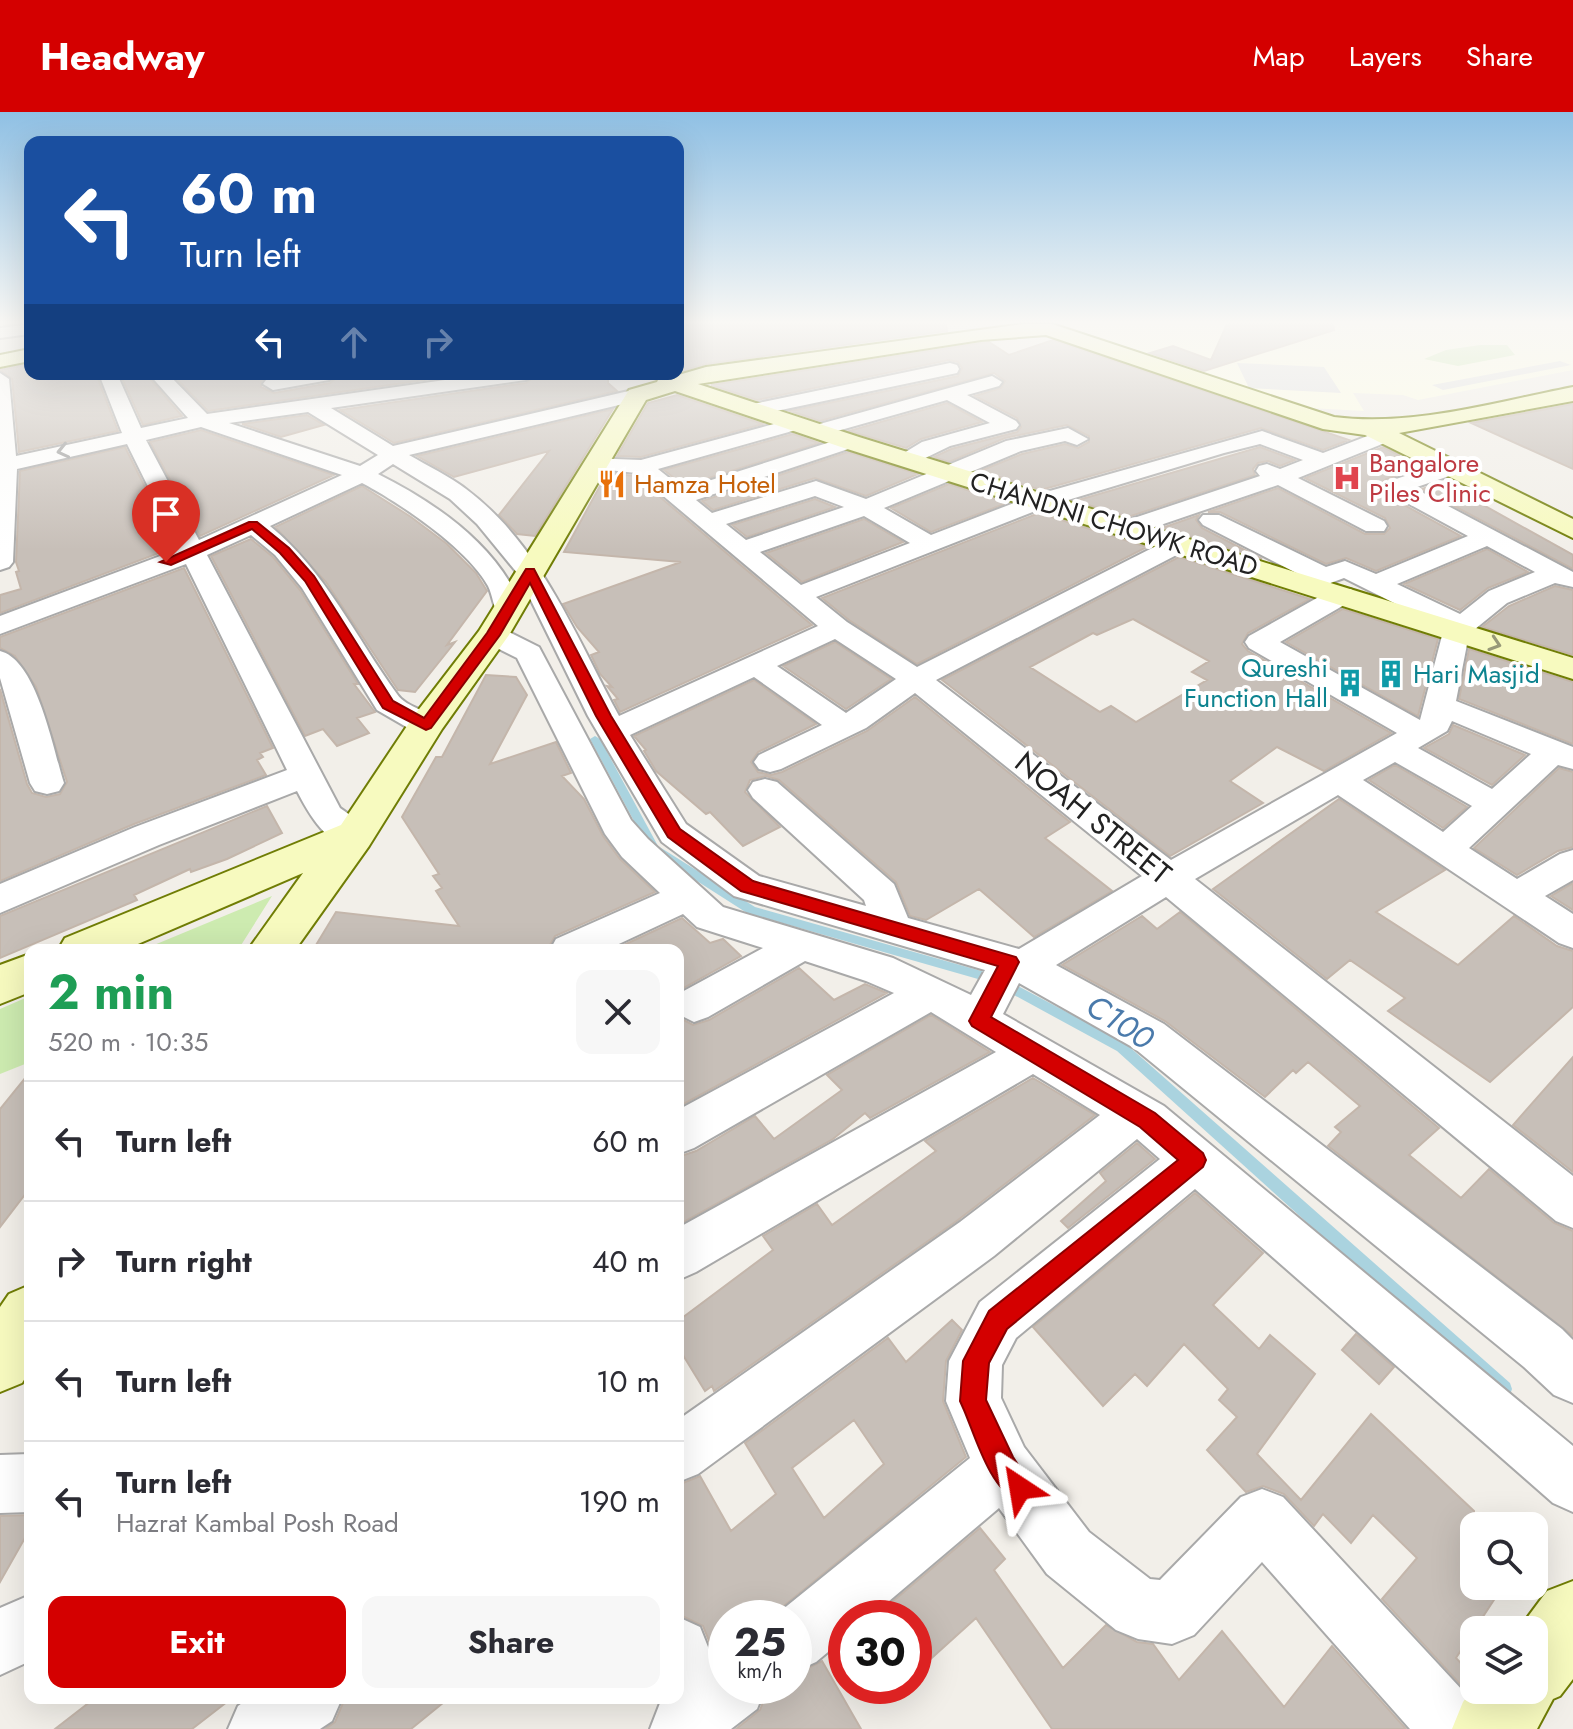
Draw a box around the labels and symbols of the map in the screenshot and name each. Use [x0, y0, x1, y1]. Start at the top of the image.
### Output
one-way arrow [56, 442, 70, 459]
place label: Bangalore Piles Clinic [1369, 444, 1491, 512]
street label: CHANDNI CHOWK ROAD [965, 462, 1263, 586]
hospital icon: Bangalore Piles Clinic [1332, 463, 1362, 493]
place label: Hamza Hotel [634, 465, 776, 503]
restaurant icon: Hamza Hotel [597, 469, 627, 499]
pin [132, 480, 200, 562]
one-way arrow [1487, 634, 1501, 650]
place label: Qureshi Function Hall [1184, 649, 1328, 717]
place label: Hari Masjid [1413, 655, 1540, 693]
building icon: Hari Masjid [1376, 659, 1406, 689]
building icon: Qureshi Function Hall [1335, 668, 1365, 698]
street label: NOAH STREET [1006, 741, 1181, 894]
water label: C100 [1077, 983, 1163, 1061]
position arrow [978, 1446, 1062, 1530]
speed limit sign: 30 [828, 1600, 932, 1704]

